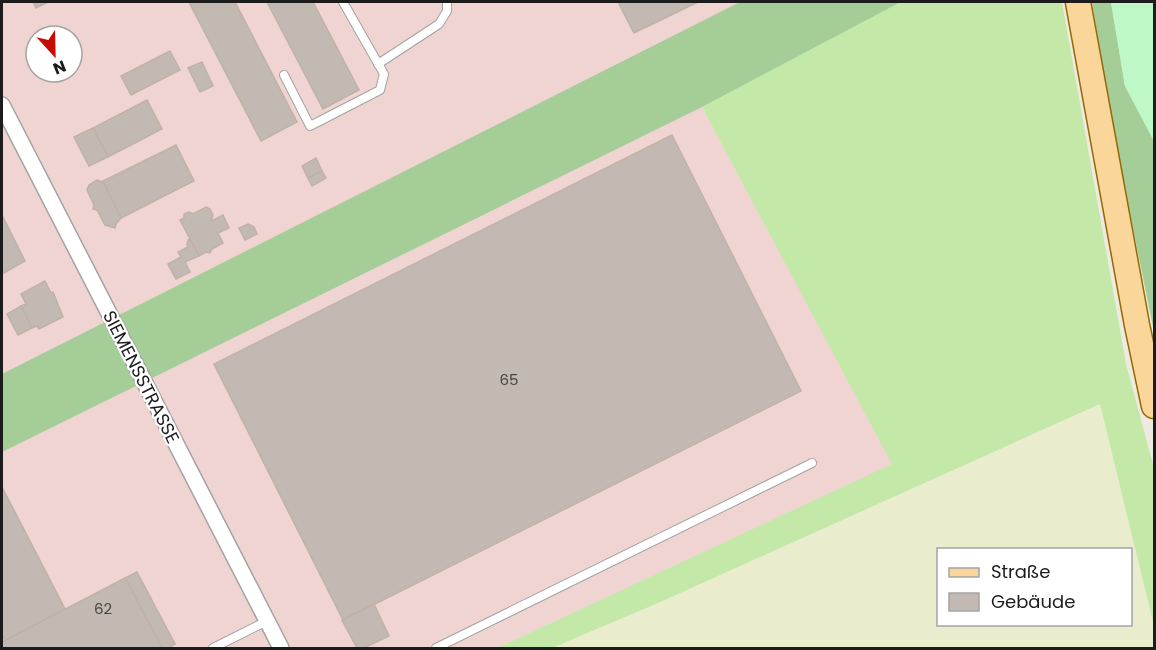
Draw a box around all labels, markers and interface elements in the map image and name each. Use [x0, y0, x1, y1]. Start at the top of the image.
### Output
north arrow [24, 24, 84, 84]
text: N [50, 55, 69, 80]
street label: SIEMENSSTRASSE [97, 306, 186, 447]
house number: 65 [500, 369, 518, 390]
legend [937, 548, 1132, 626]
text: Straße [991, 559, 1050, 584]
text: Gebäude [991, 589, 1075, 614]
house number: 62 [94, 598, 112, 619]

